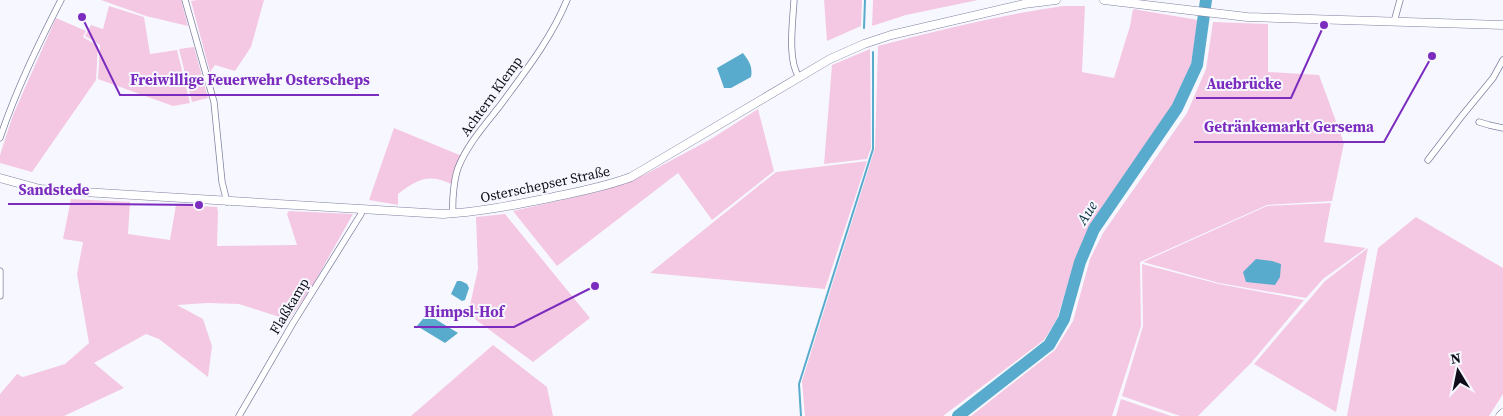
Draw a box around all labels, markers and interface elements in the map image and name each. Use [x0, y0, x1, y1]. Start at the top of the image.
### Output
street label: Achtern Klemp [455, 52, 527, 140]
callout: Freiwillige Feuerwehr Osterscheps [120, 65, 379, 95]
callout: Auebrücke [1196, 68, 1291, 98]
text: Freiwillige Feuerwehr Osterscheps [130, 69, 370, 90]
text: Auebrücke [1206, 73, 1282, 94]
callout: Getränkemarkt Gersema [1194, 112, 1384, 142]
text: Getränkemarkt Gersema [1204, 116, 1375, 137]
street label: Osterschepser Straße [478, 160, 612, 208]
callout: Sandstede [8, 174, 99, 204]
text: Sandstede [19, 179, 90, 200]
water label: Aue [1071, 197, 1102, 229]
street label: Flaßkamp [264, 274, 314, 338]
callout: Himpsl-Hof [414, 297, 514, 327]
text: Himpsl-Hof [424, 301, 506, 322]
north arrow [1433, 346, 1483, 396]
text: N [1449, 347, 1463, 369]

